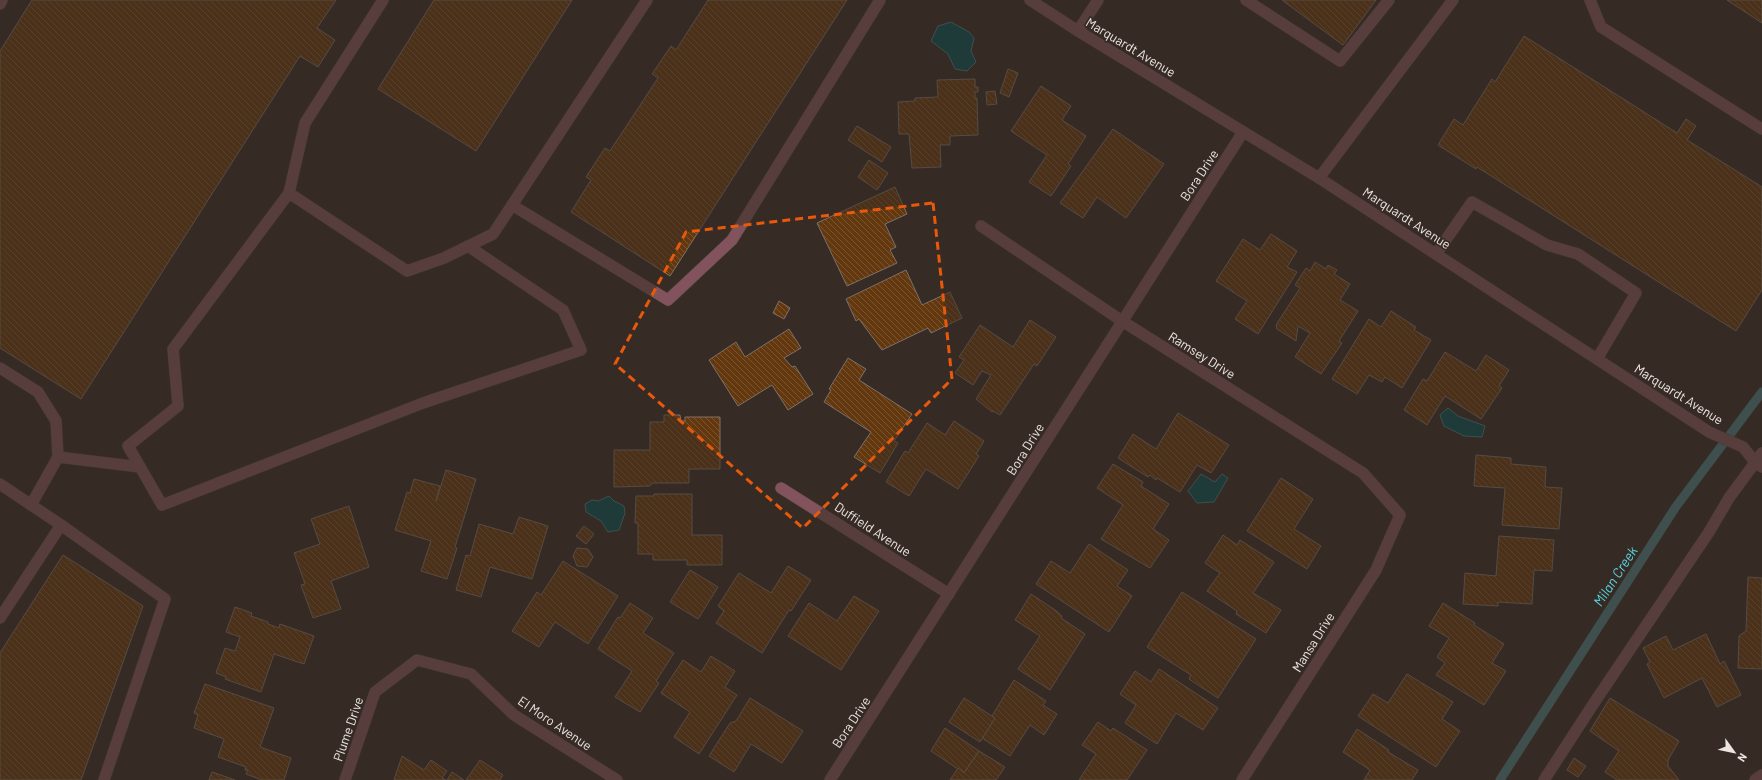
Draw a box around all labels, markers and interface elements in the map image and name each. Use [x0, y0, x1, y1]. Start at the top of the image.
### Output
street label: Marquardt Avenue [1083, 14, 1179, 80]
street label: Bora Drive [1176, 146, 1222, 204]
street label: Marquardt Avenue [1360, 184, 1454, 252]
street label: Ramsey Drive [1166, 328, 1238, 382]
street label: Marquardt Avenue [1632, 360, 1726, 428]
street label: Bora Drive [1003, 420, 1047, 478]
street label: Duffield Avenue [832, 498, 914, 560]
water label: Milan Creek [1589, 543, 1641, 609]
street label: Mansa Drive [1288, 609, 1338, 675]
street label: El Moro Avenue [515, 692, 595, 754]
street label: Bora Drive [828, 693, 874, 751]
street label: Plume Drive [330, 695, 366, 763]
north arrow [1714, 732, 1754, 772]
text: N [1735, 751, 1750, 764]

